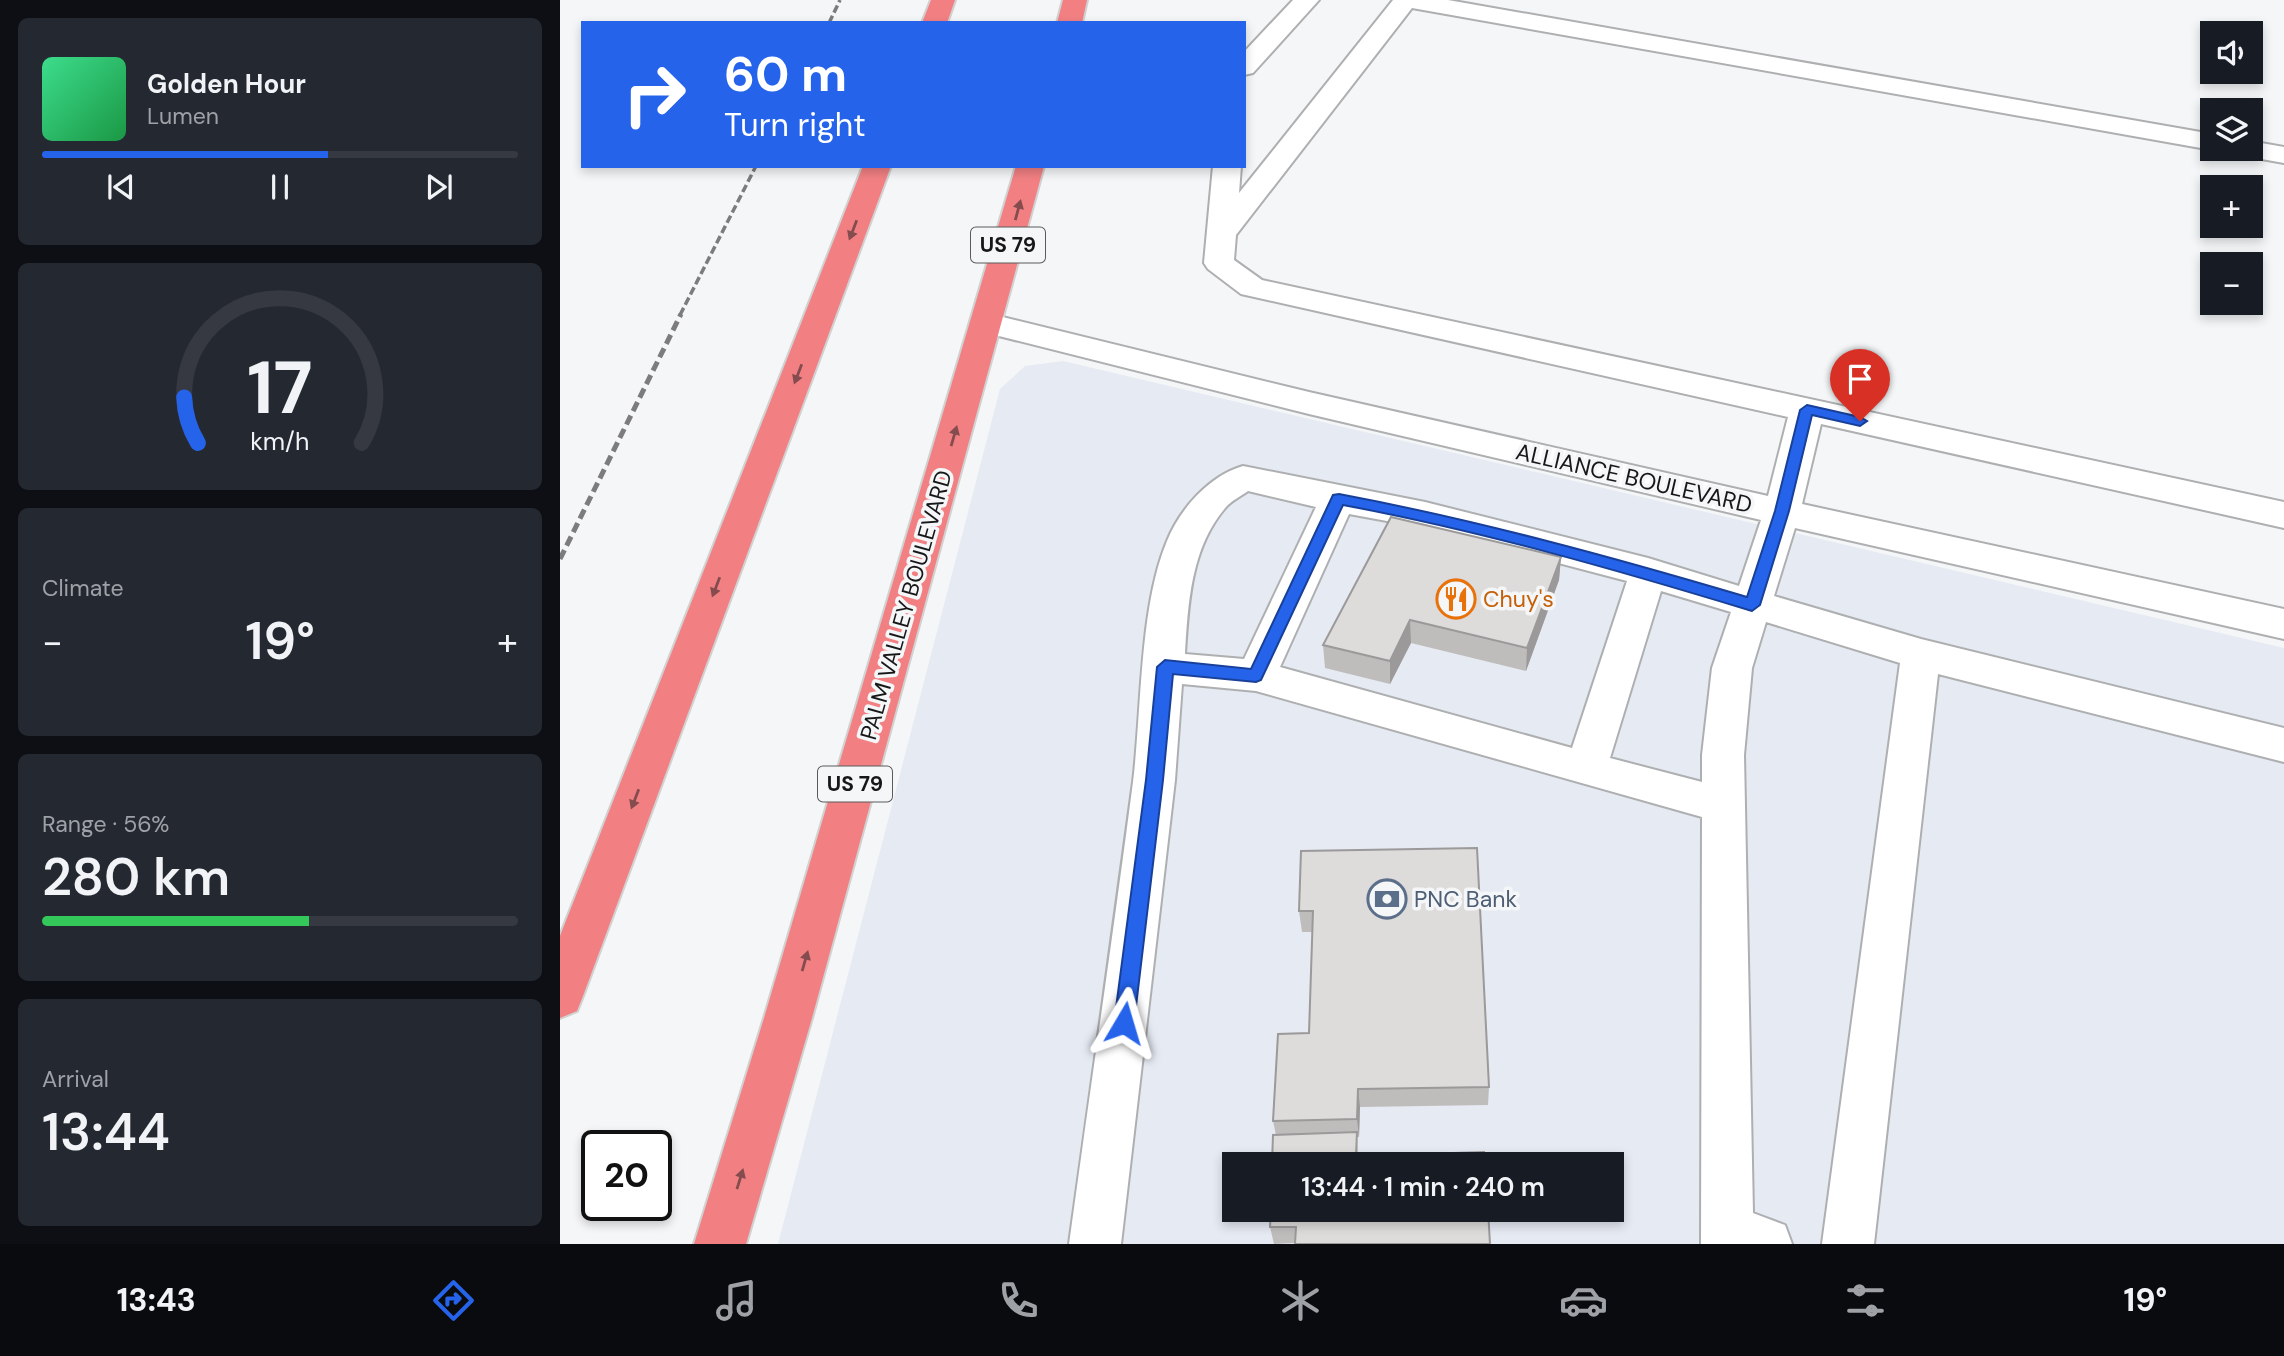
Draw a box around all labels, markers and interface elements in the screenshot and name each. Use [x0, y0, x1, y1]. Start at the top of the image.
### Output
map controls [2200, 21, 2263, 315]
button: sound [2200, 21, 2263, 84]
text: 60 m [724, 42, 847, 106]
icon: right [609, 49, 700, 140]
text: Golden Hour [147, 67, 306, 101]
button: layers [2200, 98, 2263, 161]
text: Lumen [147, 101, 219, 131]
text: Turn right [724, 104, 866, 146]
icon: previous [102, 168, 140, 206]
icon: pause [261, 168, 299, 206]
icon: next [420, 168, 458, 206]
button: + [2200, 175, 2263, 238]
one-way arrow [1013, 199, 1023, 220]
one-way arrow [847, 220, 858, 241]
road number: US 79 [971, 228, 1045, 262]
button: − [2200, 252, 2263, 315]
text: 17 [247, 341, 313, 436]
pin [1830, 349, 1890, 421]
icon: arrive [1841, 360, 1879, 398]
one-way arrow [792, 364, 803, 385]
text: km/h [250, 425, 310, 458]
one-way arrow [950, 425, 960, 446]
street label: ALLIANCE BOULEVARD [1513, 436, 1755, 520]
street label: PALM VALLEY BOULEVARD [853, 467, 959, 743]
text: Climate [42, 573, 124, 603]
one-way arrow [711, 576, 722, 597]
restaurant icon: Chuy's [1435, 578, 1477, 620]
place label: Chuy's [1483, 584, 1554, 614]
text: 19° [245, 607, 315, 675]
text: − [42, 617, 63, 667]
text: + [497, 617, 518, 667]
road number: US 79 [818, 766, 892, 802]
one-way arrow [629, 789, 640, 810]
text: Range · 56% [42, 809, 169, 839]
text: 280 km [42, 843, 230, 911]
bank icon: PNC Bank [1366, 878, 1408, 920]
place label: PNC Bank [1414, 884, 1517, 914]
one-way arrow [800, 950, 810, 971]
position arrow [1087, 986, 1161, 1060]
text: Arrival [42, 1064, 109, 1094]
text: 13:44 [42, 1098, 170, 1166]
speed limit sign: 20 [581, 1130, 672, 1221]
one-way arrow [735, 1168, 745, 1189]
text: 13:44 · 1 min · 240 m [1301, 1170, 1545, 1204]
icon: directions [429, 1276, 478, 1325]
icon: music [712, 1276, 761, 1325]
icon: phone [994, 1276, 1043, 1325]
icon: climate [1276, 1276, 1325, 1325]
icon: car [1559, 1276, 1608, 1325]
icon: filters [1841, 1276, 1890, 1325]
text: 13:43 [117, 1279, 196, 1321]
text: 19° [2124, 1279, 2167, 1321]

